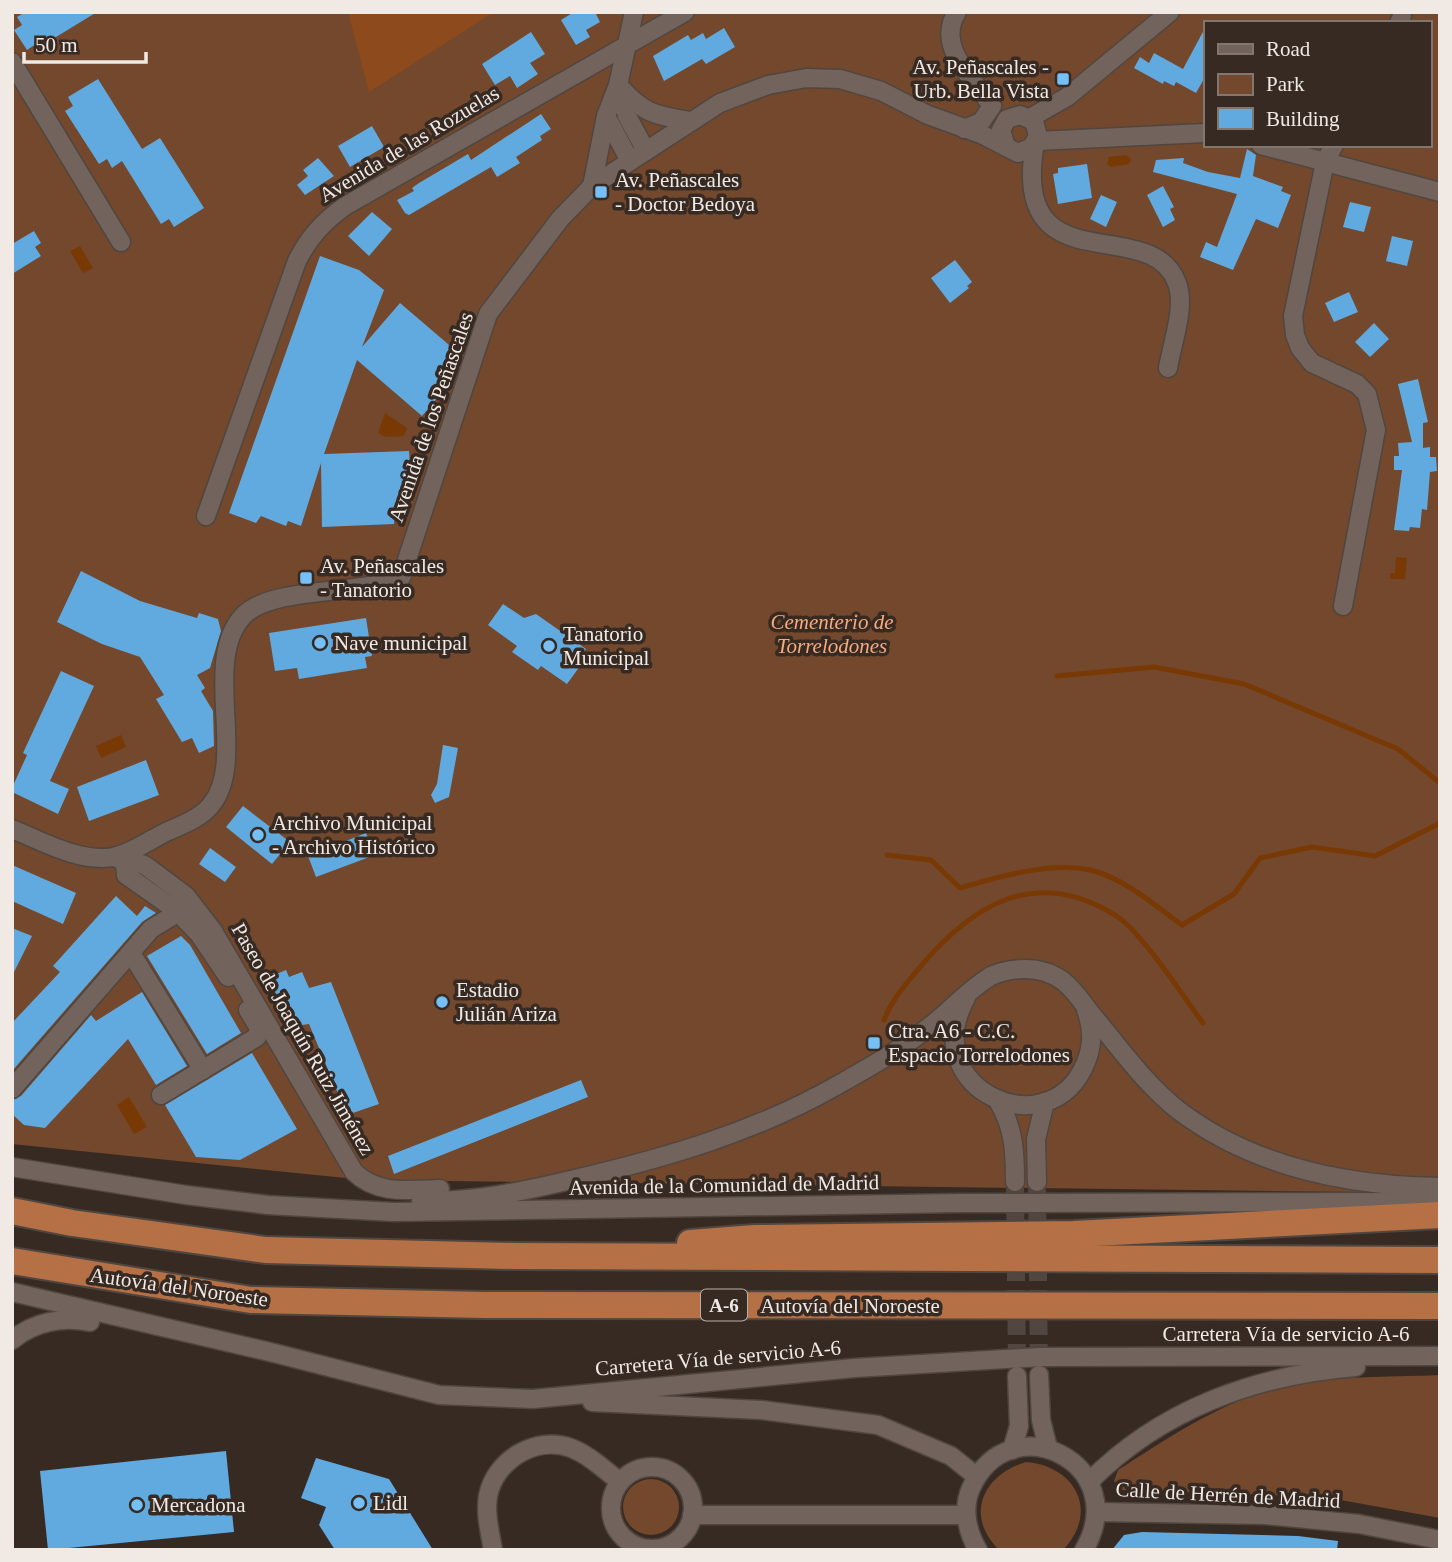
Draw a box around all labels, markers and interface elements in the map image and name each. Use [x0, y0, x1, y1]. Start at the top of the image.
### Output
scale bar [24, 21, 147, 65]
legend [1204, 21, 1431, 147]
text: 50 m [35, 33, 78, 57]
text: Road [1266, 37, 1311, 61]
place label: Av. Peñascales - Urb. Bella Vista [913, 55, 1050, 103]
marker: Av. Peñascales - Urb. Bella Vista [1055, 71, 1071, 87]
text: Park [1266, 72, 1305, 96]
street label: Avenida de las Rozuelas [315, 81, 503, 207]
text: Building [1266, 107, 1340, 131]
place label: Av. Peñascales - Doctor Bedoya [615, 168, 756, 216]
marker: Av. Peñascales - Doctor Bedoya [593, 184, 609, 200]
street label: Avenida de los Peñascales [384, 309, 478, 525]
place label: Av. Peñascales - Tanatorio [320, 554, 444, 602]
marker: Av. Peñascales - Tanatorio [298, 570, 314, 586]
park label: Cementerio de Torrelodones [770, 610, 894, 658]
place label: Tanatorio Municipal [563, 622, 649, 670]
place label: Nave municipal [334, 631, 468, 655]
marker: Nave municipal [312, 635, 328, 651]
marker: Tanatorio Municipal [541, 638, 557, 654]
place label: Archivo Municipal - Archivo Histórico [272, 811, 435, 859]
marker: Archivo Municipal - Archivo Histórico [250, 827, 266, 843]
street label: Paseo de Joaquín Ruiz Jiménez [227, 919, 379, 1159]
place label: Estadio Julián Ariza [456, 978, 558, 1026]
marker: Estadio Julián Ariza [434, 994, 450, 1010]
place label: Ctra. A6 - C.C. Espacio Torrelodones [888, 1019, 1070, 1067]
marker: Ctra. A6 - C.C. Espacio Torrelodones [866, 1035, 882, 1051]
street label: Avenida de la Comunidad de Madrid [569, 1170, 880, 1200]
street label: Autovía del Noroeste [88, 1263, 270, 1311]
road number: A-6 [701, 1289, 747, 1320]
street label: Autovía del Noroeste [760, 1294, 940, 1318]
street label: Carretera Vía de servicio A-6 [1163, 1322, 1409, 1346]
street label: Carretera Vía de servicio A-6 [594, 1335, 842, 1381]
street label: Calle de Herrén de Madrid [1115, 1477, 1342, 1513]
place label: Lidl [373, 1491, 408, 1515]
place label: Mercadona [151, 1493, 246, 1517]
marker: Lidl [351, 1495, 367, 1511]
marker: Mercadona [129, 1497, 145, 1513]

